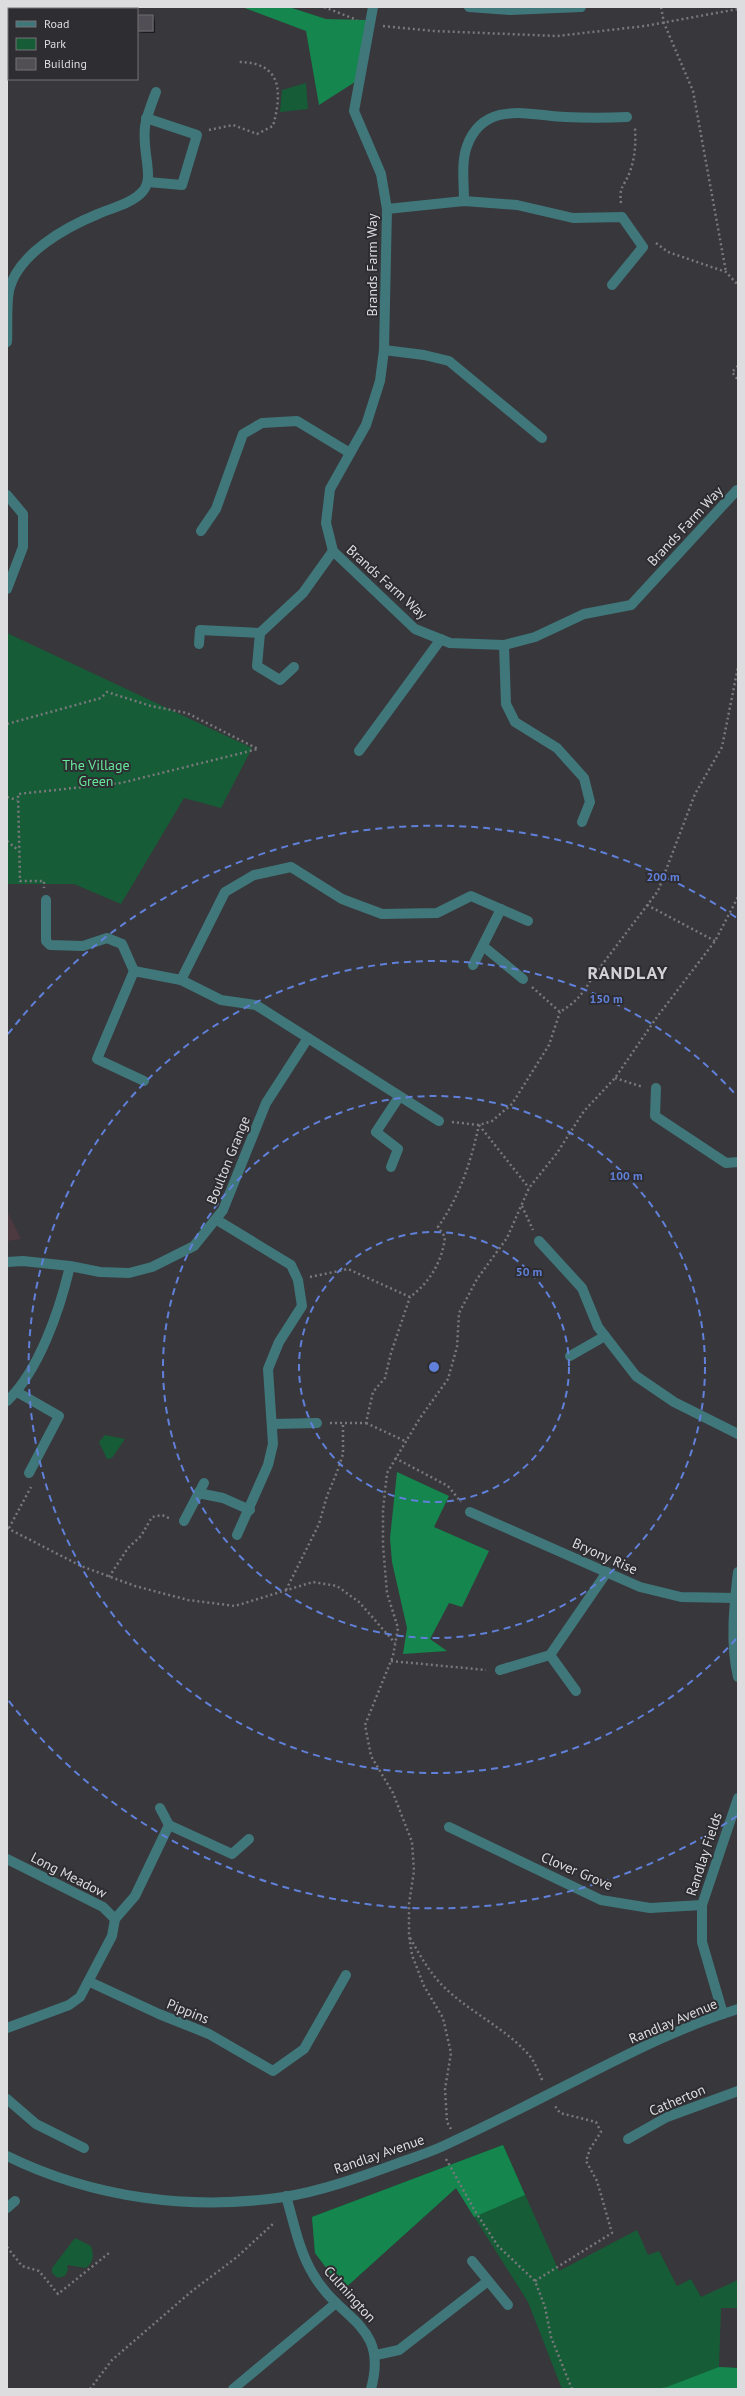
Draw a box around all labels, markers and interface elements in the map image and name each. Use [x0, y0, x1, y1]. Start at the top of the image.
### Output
legend [8, 8, 138, 80]
text: Road [44, 16, 69, 31]
text: Park [44, 36, 66, 51]
text: Building [44, 56, 87, 71]
street label: Brands Farm Way [363, 213, 381, 316]
street label: Brands Farm Way [643, 482, 727, 570]
street label: Brands Farm Way [343, 541, 432, 623]
park label: The Village Green [62, 756, 130, 790]
text: 200 m [646, 869, 680, 884]
district label: RANDLAY [588, 961, 668, 984]
text: 150 m [589, 991, 623, 1006]
street label: Boulton Grange [202, 1113, 254, 1207]
text: 100 m [609, 1168, 643, 1183]
text: 50 m [516, 1264, 542, 1279]
centre of rings [427, 1360, 441, 1374]
street label: Bryony Rise [570, 1534, 640, 1578]
street label: Randlay Fields [682, 1810, 726, 1898]
street label: Long Meadow [28, 1848, 111, 1902]
street label: Clover Grove [539, 1848, 615, 1894]
street label: Pippins [164, 1994, 212, 2028]
street label: Randlay Avenue [626, 1994, 720, 2048]
street label: Catherton [646, 2080, 708, 2120]
street label: Randlay Avenue [331, 2130, 427, 2178]
street label: Culmington [320, 2262, 380, 2326]

